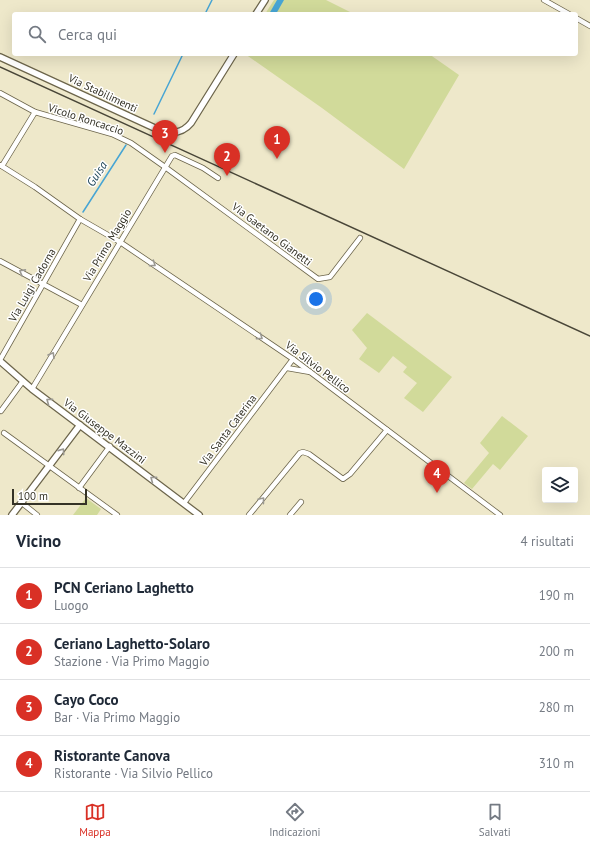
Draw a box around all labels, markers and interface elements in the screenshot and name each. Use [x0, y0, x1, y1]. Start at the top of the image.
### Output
search box [12, 12, 578, 56]
icon: search [26, 23, 48, 45]
text: Cerca qui [58, 25, 117, 44]
street label: Via Stabilimenti [65, 70, 140, 115]
street label: Vicolo Roncaccio [45, 100, 126, 138]
pin: 3 [152, 120, 178, 153]
pin: 1 [264, 126, 290, 159]
pin: 2 [214, 143, 240, 176]
water label: Guisa [83, 158, 110, 189]
street label: Via Gaetano Gianetti [228, 199, 315, 269]
street label: Via Primo Maggio [79, 206, 134, 285]
street label: Via Luigi Cadorna [5, 246, 59, 325]
one-way arrow [148, 259, 155, 266]
one-way arrow [19, 270, 26, 277]
your location [306, 289, 326, 309]
one-way arrow [256, 332, 263, 340]
street label: Via Silvio Pellico [282, 337, 353, 396]
one-way arrow [47, 352, 55, 359]
street label: Via Santa Caterina [196, 391, 259, 469]
street label: Via Giuseppe Mazzini [60, 395, 149, 467]
one-way arrow [46, 399, 53, 406]
one-way arrow [57, 448, 64, 455]
pin: 4 [424, 460, 450, 493]
map controls [542, 467, 578, 503]
button: layers [542, 467, 578, 503]
one-way arrow [150, 477, 157, 484]
scale bar [12, 487, 87, 506]
text: 100 m [18, 489, 48, 503]
one-way arrow [258, 497, 265, 504]
text: Vicino [16, 530, 61, 552]
text: 4 risultati [521, 533, 574, 550]
text: PCN Ceriano Laghetto [54, 578, 194, 597]
text: 1 [25, 587, 33, 604]
text: 190 m [539, 587, 574, 604]
text: Luogo [54, 597, 88, 614]
text: Ceriano Laghetto-Solaro [54, 634, 210, 653]
text: 2 [25, 643, 33, 660]
text: 200 m [539, 643, 574, 660]
text: Stazione · Via Primo Maggio [54, 653, 209, 670]
text: Cayo Coco [54, 690, 119, 709]
text: 3 [25, 699, 33, 716]
text: 280 m [539, 699, 574, 716]
text: Bar · Via Primo Maggio [54, 709, 180, 726]
text: Ristorante Canova [54, 746, 170, 765]
text: 4 [25, 755, 33, 772]
text: 310 m [539, 755, 574, 772]
text: Ristorante · Via Silvio Pellico [54, 765, 213, 782]
tab: Mappa [79, 801, 111, 839]
tab: Indicazioni [269, 801, 320, 839]
tab: Salvati [479, 801, 511, 839]

